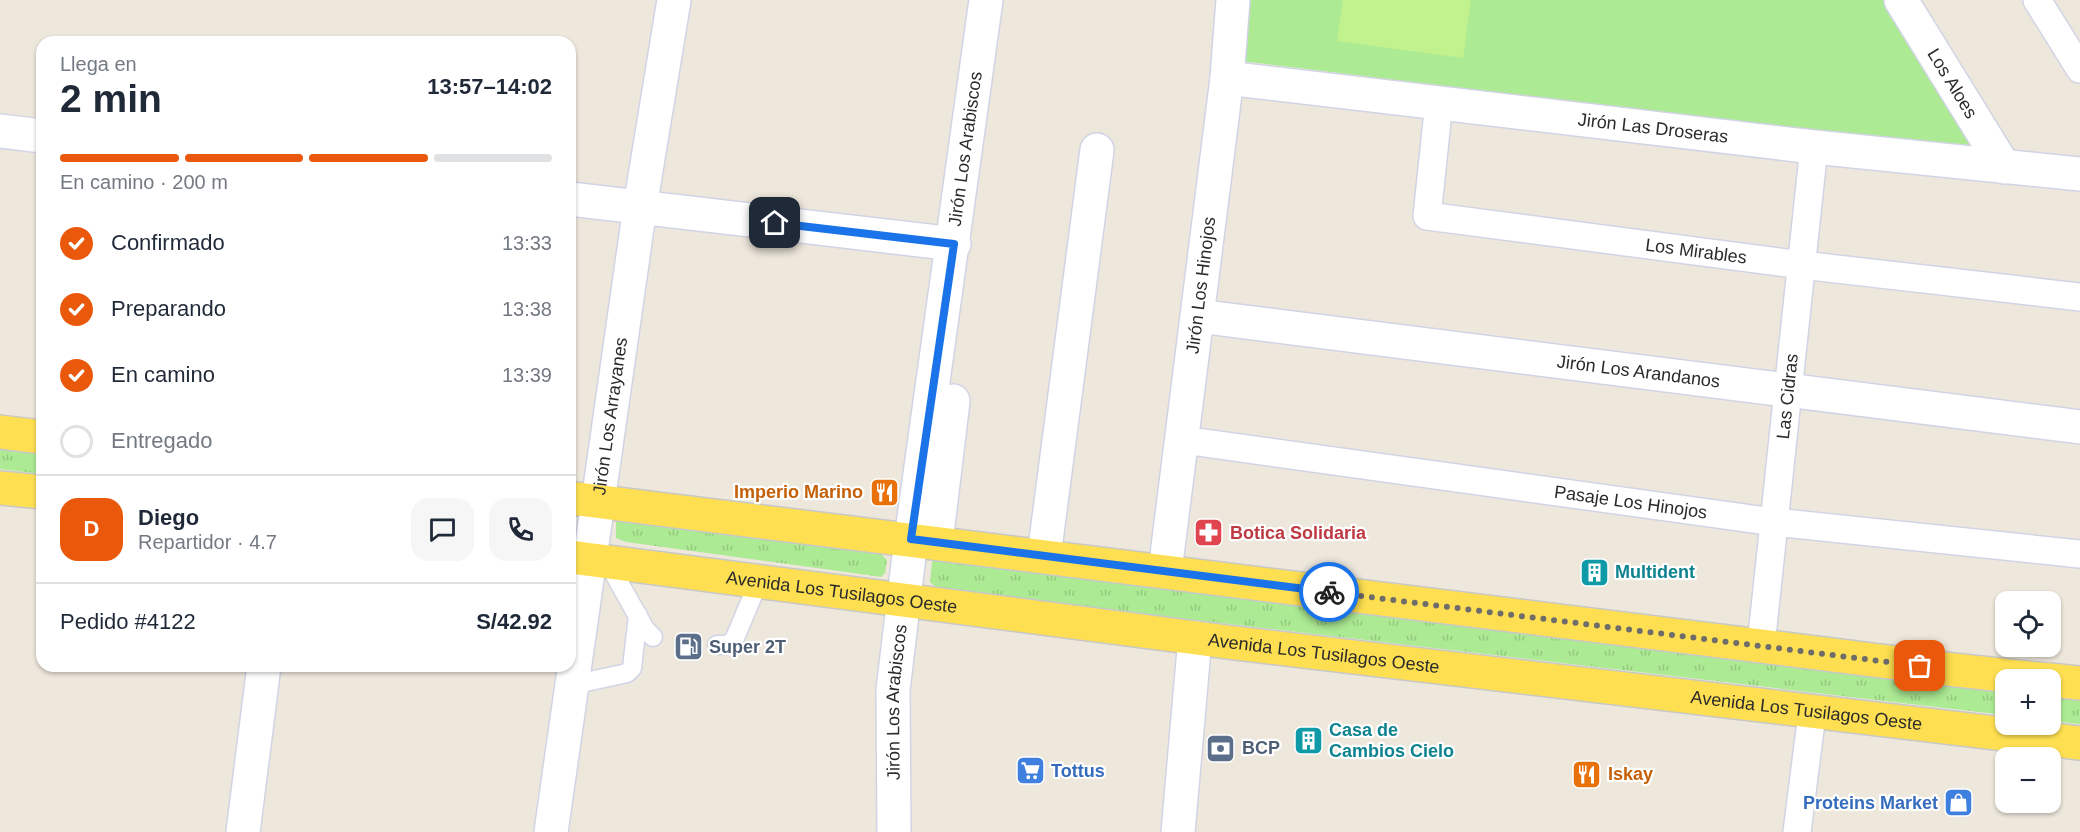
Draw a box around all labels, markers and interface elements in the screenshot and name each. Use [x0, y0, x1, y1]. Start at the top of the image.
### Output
street label: Los Aloes [1923, 45, 1981, 122]
text: Llega en [60, 53, 137, 75]
street label: Jirón Los Arabiscos [945, 70, 986, 228]
text: 13:57–14:02 [427, 74, 552, 99]
text: 2 min [60, 77, 162, 120]
street label: Jirón Las Droseras [1577, 109, 1729, 147]
text: En camino · 200 m [60, 171, 228, 193]
pin [749, 197, 800, 248]
icon: home [758, 206, 791, 239]
street label: Jirón Los Hinojos [1182, 215, 1219, 355]
icon: check [60, 227, 93, 260]
text: Confirmado [111, 230, 225, 255]
text: 13:33 [502, 232, 552, 254]
street label: Los Mirables [1644, 235, 1748, 268]
icon: check [60, 293, 93, 326]
text: Preparando [111, 296, 226, 321]
text: 13:38 [502, 298, 552, 320]
street label: Jirón Los Arrayanes [589, 336, 631, 496]
street label: Jirón Los Arandanos [1556, 351, 1721, 392]
street label: Las Cidras [1773, 353, 1802, 440]
icon: check [60, 359, 93, 392]
text: En camino [111, 362, 215, 387]
text: 13:39 [502, 364, 552, 386]
text: Entregado [111, 428, 213, 453]
restaurant icon: Imperio Marino [868, 476, 900, 508]
place label: Imperio Marino [734, 482, 863, 502]
street label: Pasaje Los Hinojos [1553, 482, 1708, 523]
button: chat [411, 498, 474, 561]
button: phone [489, 498, 552, 561]
text: Diego [138, 505, 199, 530]
text: D [84, 516, 99, 541]
pharmacy icon: Botica Solidaria [1193, 517, 1225, 549]
place label: Botica Solidaria [1230, 523, 1367, 543]
text: Repartidor · 4.7 [138, 531, 277, 553]
building icon: Multident [1578, 556, 1610, 588]
courier [1299, 562, 1359, 622]
place label: Multident [1615, 562, 1695, 582]
street label: Avenida Los Tusilagos Oeste [725, 567, 959, 617]
icon: bike [1313, 576, 1346, 609]
map controls [1995, 591, 2061, 813]
button: locate [1995, 591, 2061, 657]
text: Pedido #4122 [60, 609, 196, 634]
text: S/42.92 [476, 609, 552, 634]
street label: Jirón Los Arabiscos [883, 623, 911, 780]
street label: Avenida Los Tusilagos Oeste [1207, 630, 1441, 677]
fuel station icon: Super 2T [672, 631, 704, 663]
place label: Super 2T [709, 637, 786, 657]
pin [1894, 640, 1945, 691]
icon: bag [1903, 649, 1936, 682]
button: + [1995, 669, 2061, 735]
street label: Avenida Los Tusilagos Oeste [1690, 687, 1923, 734]
place label: Casa de Cambios Cielo [1329, 720, 1454, 761]
building icon: Casa de Cambios Cielo [1292, 724, 1324, 756]
bank icon: BCP [1205, 732, 1237, 764]
place label: BCP [1242, 738, 1280, 758]
button: − [1995, 747, 2061, 813]
supermarket icon: Tottus [1014, 755, 1046, 787]
restaurant icon: Iskay [1571, 758, 1603, 790]
place label: Tottus [1051, 761, 1105, 781]
place label: Iskay [1608, 764, 1653, 784]
shop icon: Proteins Market [1943, 787, 1975, 819]
place label: Proteins Market [1803, 793, 1938, 813]

